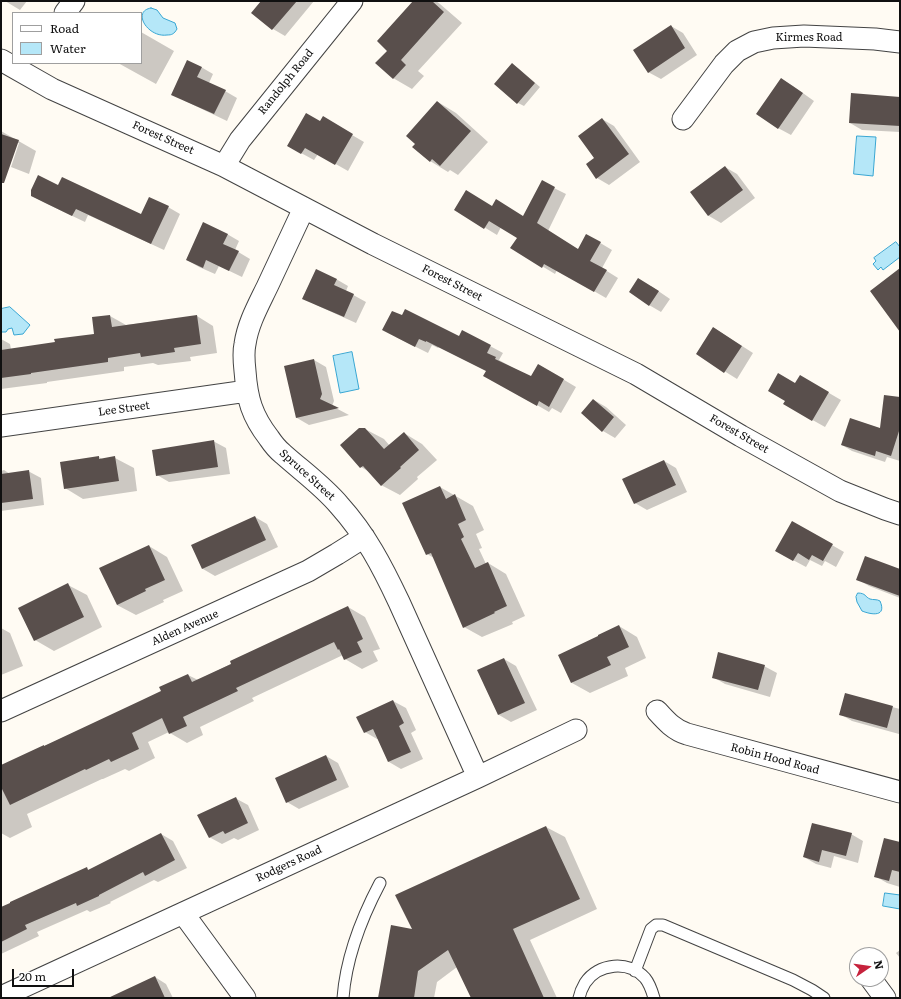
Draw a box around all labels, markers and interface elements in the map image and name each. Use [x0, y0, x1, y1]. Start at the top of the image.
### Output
legend [12, 12, 142, 64]
text: Road [50, 19, 79, 37]
street label: Kirmes Road [775, 31, 843, 45]
text: Water [50, 39, 86, 57]
street label: Randolph Road [256, 47, 316, 117]
street label: Forest Street [130, 118, 196, 158]
street label: Forest Street [419, 262, 485, 304]
street label: Lee Street [97, 399, 151, 419]
street label: Forest Street [707, 412, 771, 456]
street label: Spruce Street [276, 447, 338, 503]
street label: Alden Avenue [149, 607, 221, 649]
street label: Robin Hood Road [729, 741, 821, 777]
street label: Rodgers Road [254, 843, 324, 885]
north arrow [849, 947, 889, 987]
text: N [871, 958, 889, 971]
scale bar [14, 961, 76, 987]
text: 20 m [19, 967, 46, 985]

